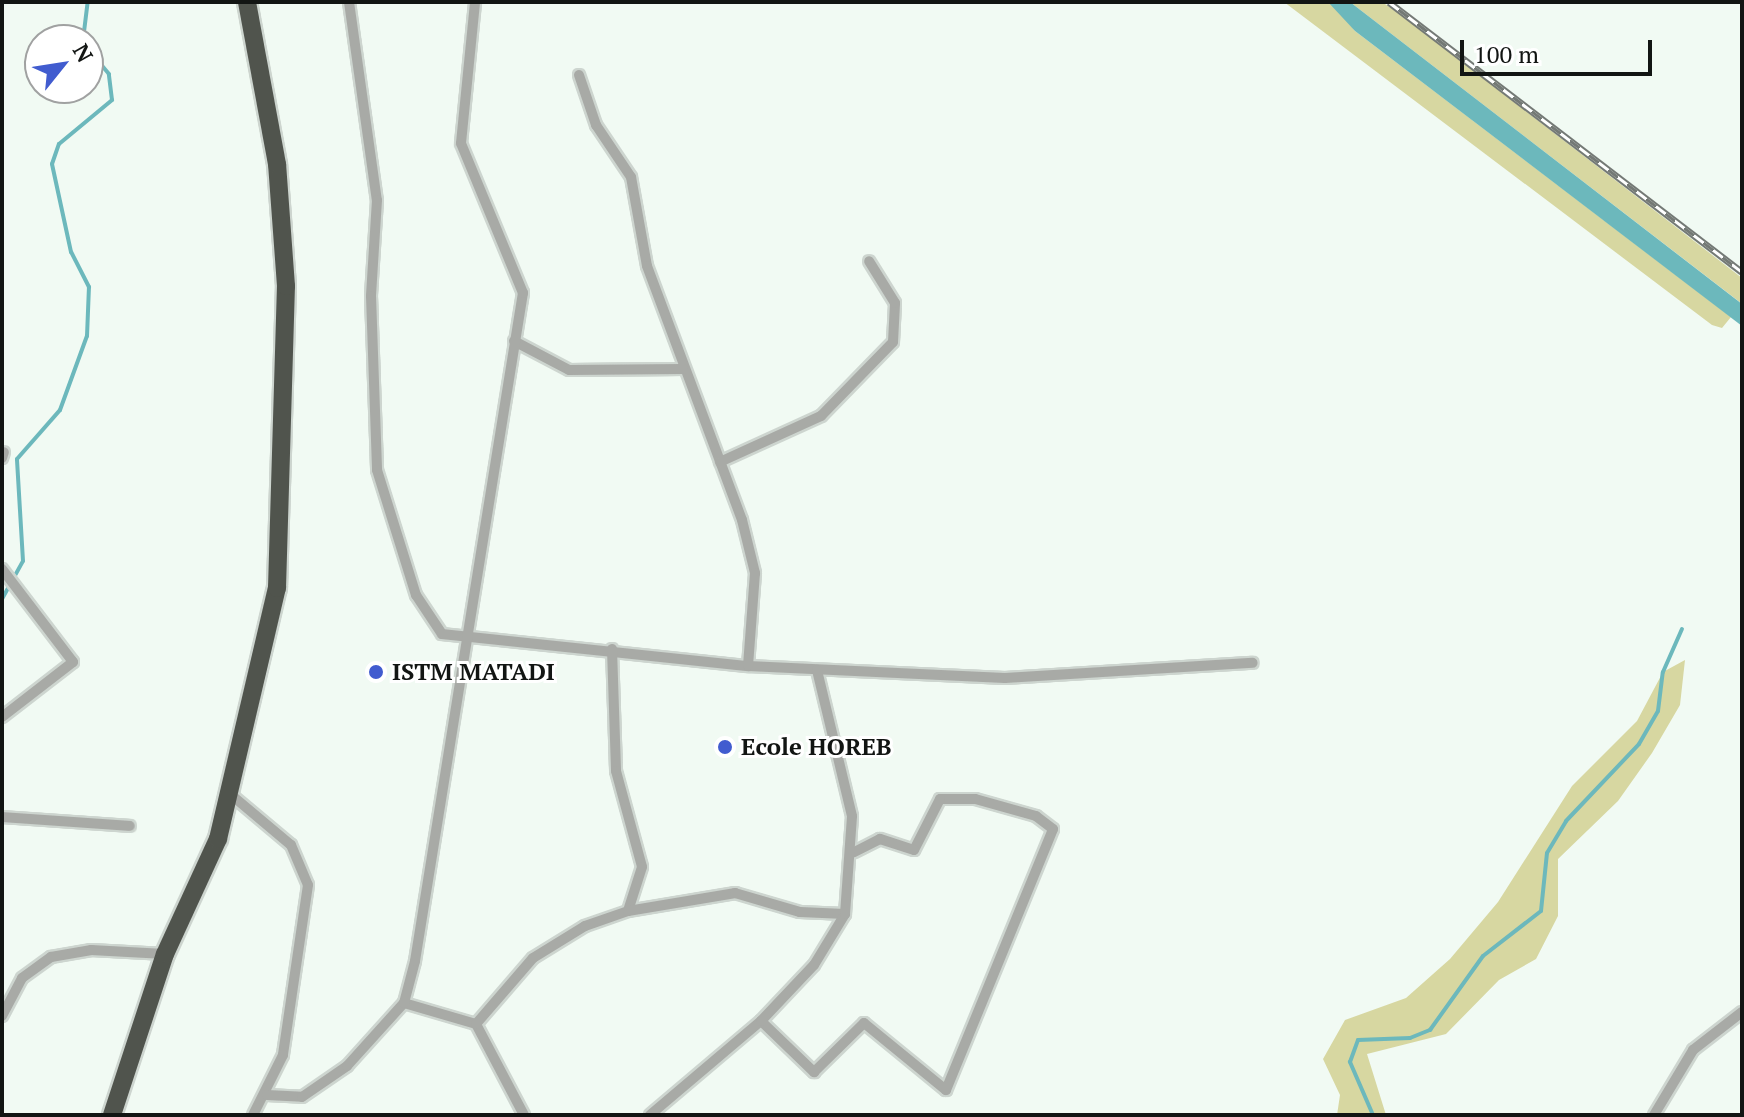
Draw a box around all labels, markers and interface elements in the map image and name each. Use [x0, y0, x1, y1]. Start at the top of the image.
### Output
north arrow [24, 24, 104, 104]
scale bar [1464, 24, 1656, 74]
text: N [67, 38, 100, 67]
text: 100 m [1474, 38, 1539, 70]
place label: ISTM MATADI [392, 658, 555, 686]
marker: ISTM MATADI [367, 663, 385, 681]
place label: Ecole HOREB [741, 733, 892, 761]
marker: Ecole HOREB [716, 738, 734, 756]

